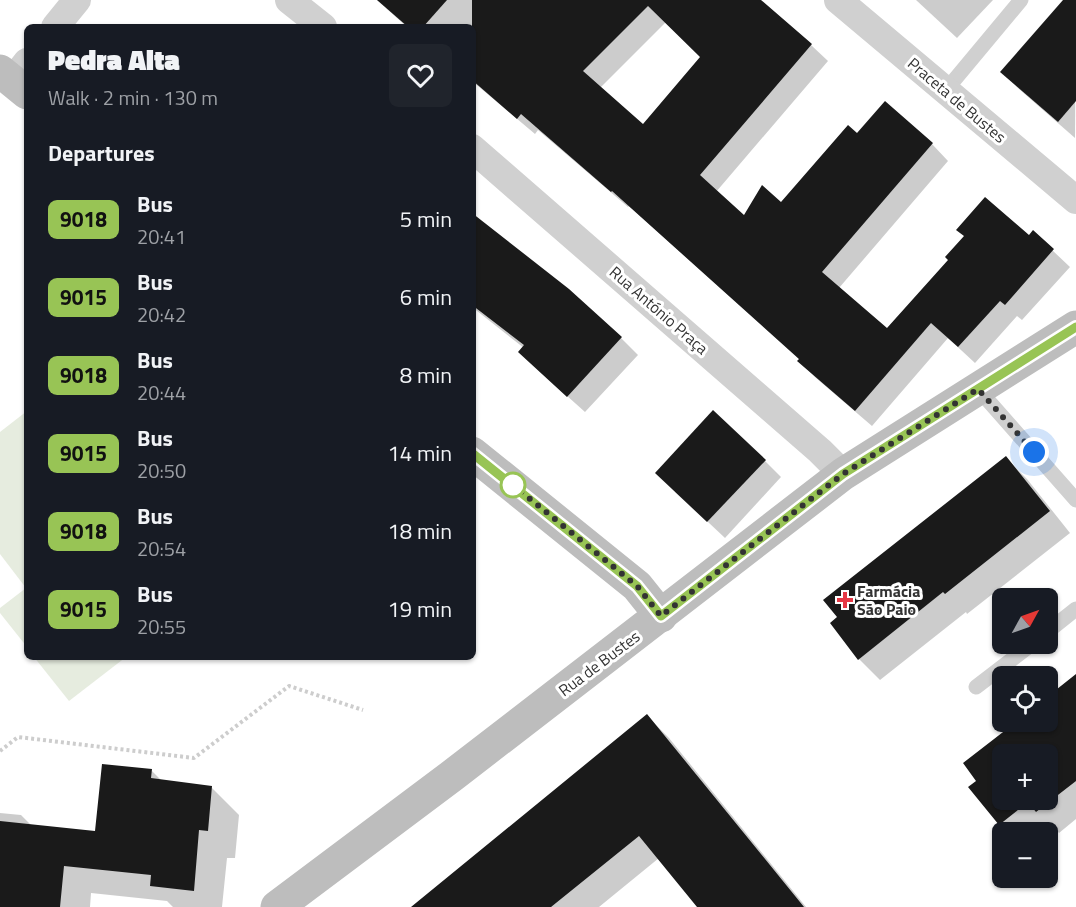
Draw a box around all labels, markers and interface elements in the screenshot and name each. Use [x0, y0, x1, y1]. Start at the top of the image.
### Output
text: Pedra Alta [48, 38, 180, 81]
button: heart [389, 44, 452, 107]
street label: Praceta de Bustes [903, 52, 1011, 148]
text: Walk · 2 min · 130 m [48, 82, 218, 113]
text: Departures [48, 136, 155, 170]
text: Bus [137, 187, 173, 221]
text: 5 min [400, 202, 452, 236]
text: 9018 [60, 203, 107, 235]
text: 20:41 [137, 221, 186, 252]
street label: Rua António Praça [604, 260, 714, 360]
text: Bus [137, 265, 173, 299]
text: 6 min [400, 280, 452, 314]
text: 9015 [60, 281, 107, 313]
text: 20:42 [137, 299, 186, 330]
text: Bus [137, 343, 173, 377]
text: 8 min [400, 358, 452, 392]
text: 9018 [60, 359, 107, 391]
text: 20:44 [137, 377, 186, 408]
text: Bus [137, 421, 173, 455]
text: 14 min [387, 436, 452, 470]
text: 9015 [60, 437, 107, 469]
your location [1019, 437, 1049, 467]
text: 20:50 [137, 455, 186, 486]
unlabelled marker [500, 472, 526, 498]
text: Bus [137, 499, 173, 533]
text: 18 min [387, 514, 452, 548]
text: 9018 [60, 515, 107, 547]
text: 20:54 [137, 533, 186, 564]
text: Bus [137, 577, 173, 611]
place label: Farmácia São Paio [857, 579, 920, 621]
north arrow [992, 588, 1058, 654]
map controls [992, 588, 1058, 888]
text: 19 min [387, 592, 452, 626]
text: 9015 [60, 593, 107, 625]
marker: Farmácia São Paio [838, 593, 852, 607]
text: 20:55 [137, 611, 186, 642]
street label: Rua de Bustes [553, 624, 645, 702]
button: locate [992, 666, 1058, 732]
button: + [992, 744, 1058, 810]
button: − [992, 822, 1058, 888]

